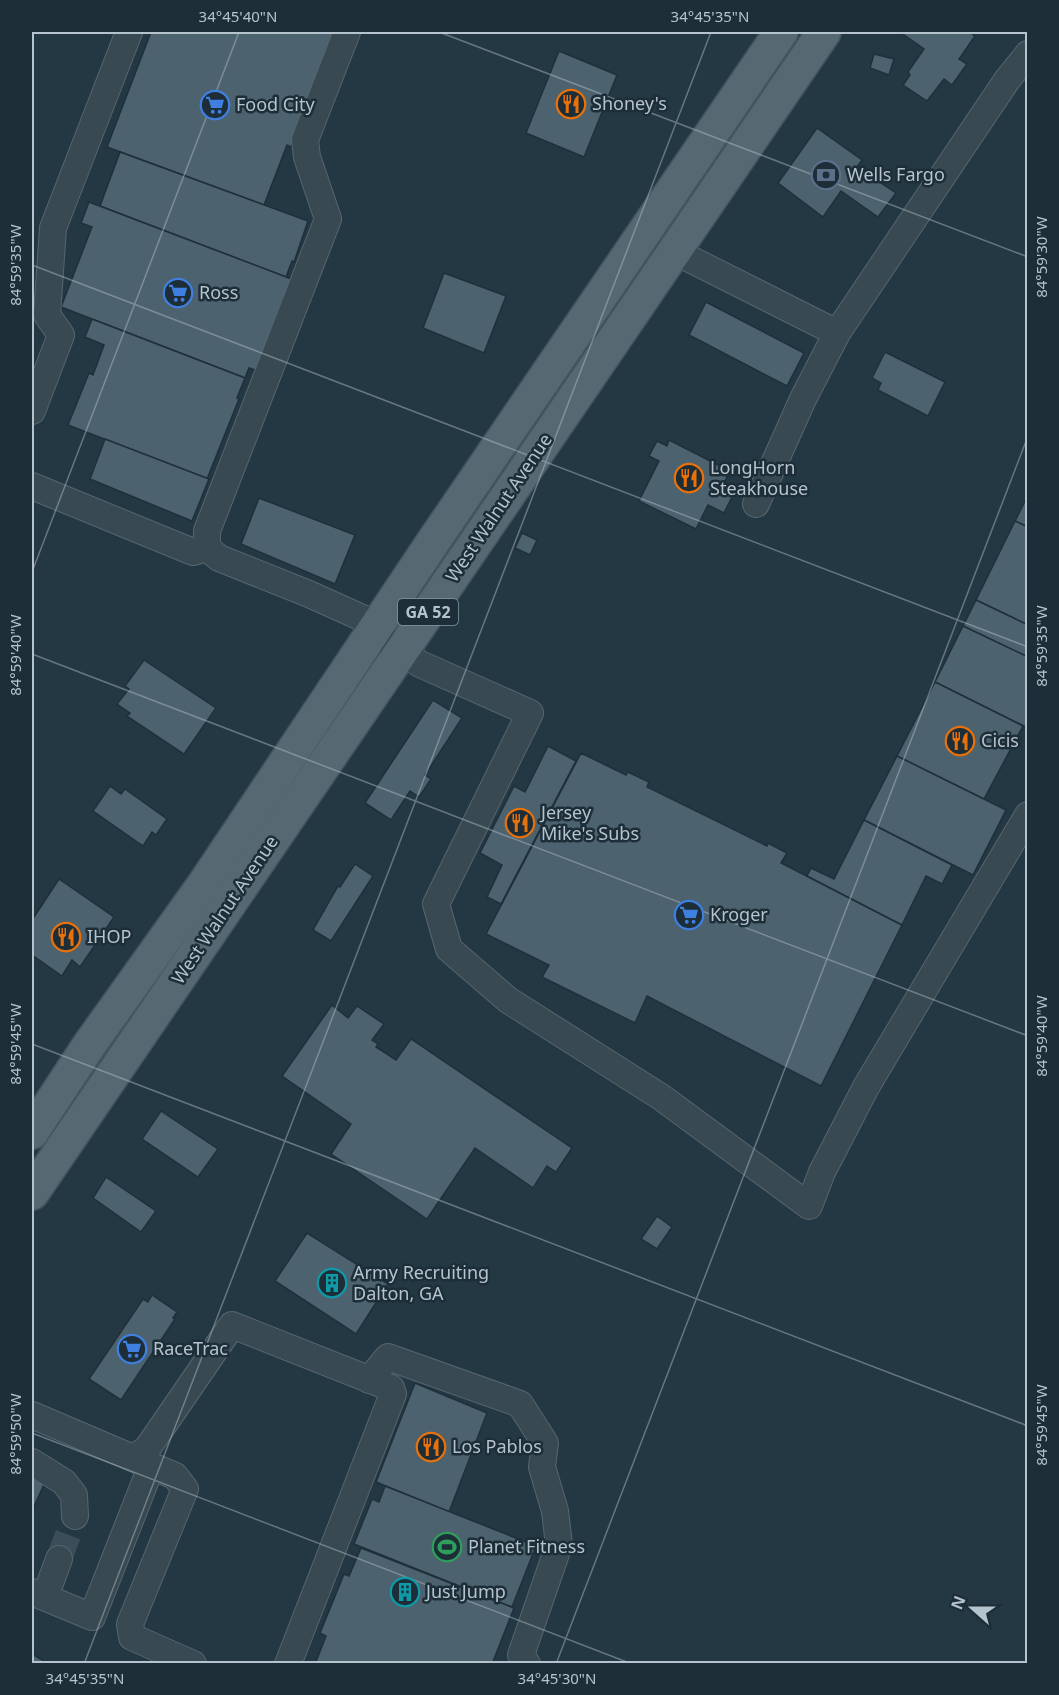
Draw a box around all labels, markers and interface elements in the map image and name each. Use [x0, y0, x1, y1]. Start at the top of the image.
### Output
text: 34°45'40"N [199, 6, 277, 26]
text: 34°45'35"N [671, 6, 749, 26]
restaurant icon: Shoney's [555, 88, 587, 120]
supermarket icon: Food City [199, 89, 231, 121]
place label: Shoney's [592, 91, 667, 115]
place label: Food City [236, 92, 315, 116]
bank icon: Wells Fargo [810, 159, 842, 191]
place label: Wells Fargo [847, 162, 945, 186]
text: 84°59'30"W [1031, 216, 1051, 298]
text: 84°59'35"W [5, 224, 25, 306]
supermarket icon: Ross [162, 277, 194, 309]
place label: Ross [199, 280, 238, 304]
street label: West Walnut Avenue [440, 429, 557, 586]
place label: LongHorn Steakhouse [710, 455, 808, 500]
restaurant icon: LongHorn Steakhouse [673, 462, 705, 494]
road number: GA 52 [398, 599, 458, 625]
text: 84°59'35"W [1031, 605, 1051, 687]
text: 84°59'40"W [5, 614, 25, 696]
restaurant icon: Cicis [944, 725, 976, 757]
place label: Cicis [981, 728, 1019, 752]
place label: Jersey Mike's Subs [539, 800, 639, 845]
restaurant icon: Jersey Mike's Subs [504, 807, 536, 839]
street label: West Walnut Avenue [166, 831, 283, 988]
supermarket icon: Kroger [673, 899, 705, 931]
place label: Kroger [710, 902, 768, 926]
restaurant icon: IHOP [50, 921, 82, 953]
place label: IHOP [87, 924, 131, 948]
text: 84°59'40"W [1031, 995, 1051, 1077]
text: 84°59'45"W [5, 1003, 25, 1085]
place label: Army Recruiting Dalton, GA [353, 1260, 489, 1305]
building icon: Army Recruiting Dalton, GA [316, 1267, 348, 1299]
supermarket icon: RaceTrac [116, 1333, 148, 1365]
place label: RaceTrac [153, 1336, 228, 1360]
text: 84°59'45"W [1031, 1384, 1051, 1466]
text: 84°59'50"W [5, 1393, 25, 1475]
restaurant icon: Los Pablos [415, 1431, 447, 1463]
place label: Los Pablos [452, 1434, 542, 1458]
sports icon: Planet Fitness [431, 1531, 463, 1563]
place label: Planet Fitness [468, 1534, 585, 1558]
building icon: Just Jump [389, 1576, 421, 1608]
north arrow [942, 1578, 1002, 1638]
place label: Just Jump [424, 1579, 506, 1603]
text: N [945, 1593, 971, 1613]
text: 34°45'35"N [46, 1668, 124, 1688]
text: 34°45'30"N [518, 1668, 596, 1688]

